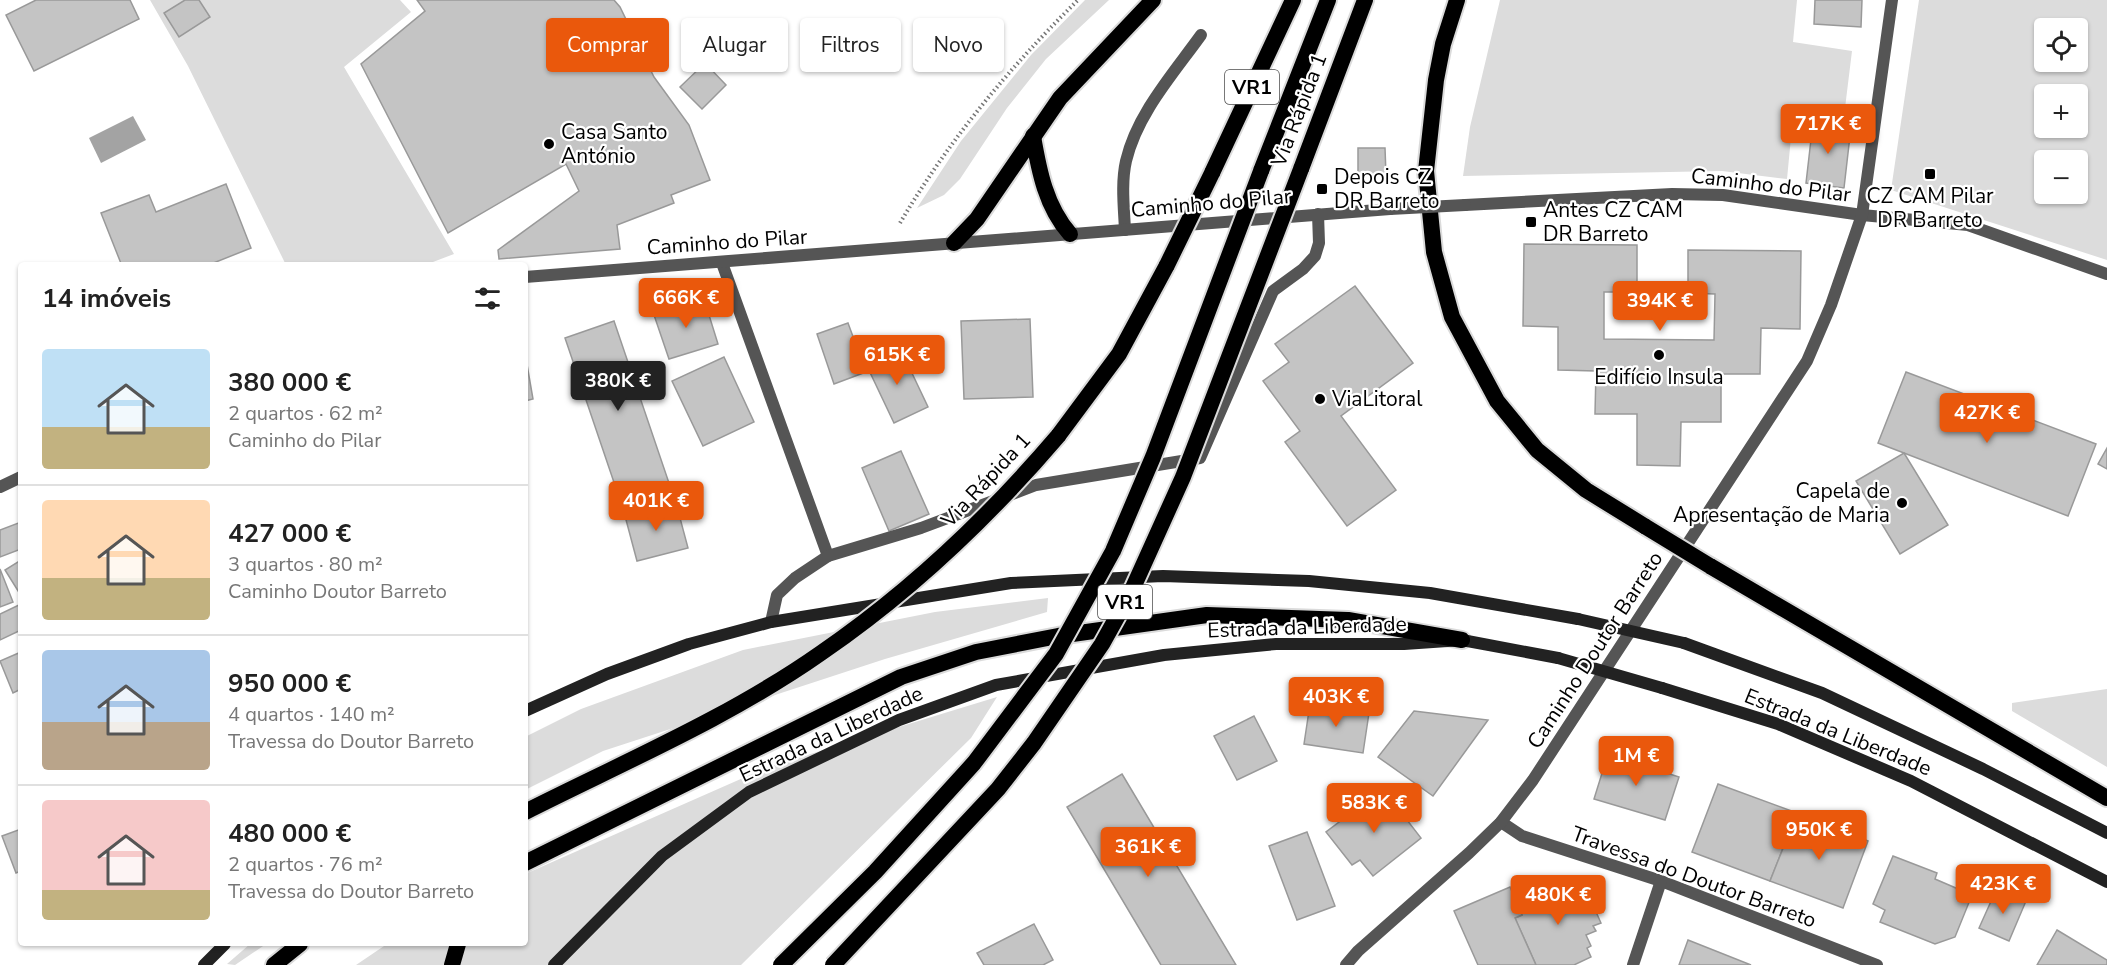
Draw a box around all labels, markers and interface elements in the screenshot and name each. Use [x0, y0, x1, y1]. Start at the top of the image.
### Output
chip: Comprar [546, 18, 669, 72]
chip: Alugar [681, 18, 788, 72]
chip: Filtros [800, 18, 901, 72]
chip: Novo [913, 18, 1004, 72]
map controls [2034, 18, 2088, 204]
button: locate [2034, 18, 2088, 72]
street label: Via Rápida 1 [1264, 49, 1333, 172]
road number: VR1 [1225, 70, 1279, 104]
button: + [2034, 84, 2088, 138]
pin: 717K € [1779, 104, 1877, 155]
text: 717K € [1795, 110, 1861, 137]
place label: Casa Santo António [561, 118, 667, 170]
marker: Casa Santo António [542, 137, 556, 151]
button: − [2034, 150, 2088, 204]
street label: Caminho do Pilar [1689, 161, 1853, 209]
place label: Depois CZ DR Barreto [1334, 163, 1439, 215]
marker: CZ CAM Pilar DR Barreto [1923, 167, 1937, 181]
street label: Caminho do Pilar [1130, 182, 1293, 224]
marker: Depois CZ DR Barreto [1315, 182, 1329, 196]
place label: CZ CAM Pilar DR Barreto [1866, 182, 1994, 234]
place label: Antes CZ CAM DR Barreto [1543, 196, 1683, 248]
marker: Antes CZ CAM DR Barreto [1524, 215, 1538, 229]
street label: Caminho do Pilar [646, 222, 809, 262]
pin: 666K € [637, 278, 735, 329]
text: 14 imóveis [42, 281, 171, 316]
pin: 394K € [1611, 281, 1709, 332]
icon: filters [471, 282, 504, 315]
text: 666K € [653, 284, 719, 311]
text: 394K € [1627, 287, 1693, 314]
pin: 615K € [848, 335, 946, 386]
text: 615K € [864, 341, 930, 368]
marker: Edifício Insula [1652, 348, 1666, 362]
pin: 380K € [569, 361, 667, 412]
place label: Edifício Insula [1594, 363, 1724, 391]
text: 380 000 € [228, 365, 351, 400]
text: 380K € [585, 367, 651, 394]
icon: home [90, 373, 162, 445]
place label: ViaLitoral [1331, 385, 1423, 413]
marker: ViaLitoral [1313, 392, 1327, 406]
pin: 427K € [1938, 393, 2036, 444]
text: 427K € [1954, 399, 2020, 426]
text: 2 quartos · 62 m² [228, 400, 383, 427]
text: Caminho do Pilar [228, 427, 381, 454]
street label: Via Rápida 1 [934, 427, 1037, 534]
place label: Capela de Apresentação de Maria [1673, 477, 1890, 529]
pin: 401K € [607, 481, 705, 532]
text: 401K € [623, 487, 689, 514]
marker: Capela de Apresentação de Maria [1895, 496, 1909, 510]
text: 427 000 € [228, 516, 351, 551]
icon: home [90, 524, 162, 596]
street label: Caminho Doutor Barreto [1521, 546, 1669, 754]
text: 3 quartos · 80 m² [228, 551, 383, 578]
text: Caminho Doutor Barreto [228, 578, 447, 605]
road number: VR1 [1098, 585, 1152, 619]
street label: Estrada da Liberdade [1207, 610, 1407, 644]
text: 950 000 € [228, 666, 351, 701]
icon: home [90, 674, 162, 746]
pin: 403K € [1287, 677, 1385, 728]
street label: Estrada da Liberdade [735, 679, 927, 789]
street label: Estrada da Liberdade [1740, 682, 1936, 782]
text: 403K € [1303, 683, 1369, 710]
text: 4 quartos · 140 m² [228, 701, 395, 728]
text: Travessa do Doutor Barreto [228, 728, 474, 755]
pin: 1M € [1600, 736, 1672, 787]
text: 1M € [1613, 742, 1659, 769]
pin: 583K € [1325, 783, 1423, 834]
text: 583K € [1341, 789, 1407, 816]
pin: 950K € [1770, 810, 1868, 861]
text: 480 000 € [228, 816, 351, 851]
text: 950K € [1786, 816, 1852, 843]
street label: Travessa do Doutor Barreto [1568, 820, 1820, 934]
icon: home [90, 824, 162, 896]
pin: 361K € [1099, 827, 1197, 878]
text: 361K € [1115, 833, 1181, 860]
text: 2 quartos · 76 m² [228, 851, 383, 878]
pin: 423K € [1954, 864, 2052, 915]
text: 423K € [1970, 870, 2036, 897]
pin: 480K € [1509, 875, 1607, 926]
text: Travessa do Doutor Barreto [228, 878, 474, 905]
text: 480K € [1525, 881, 1591, 908]

